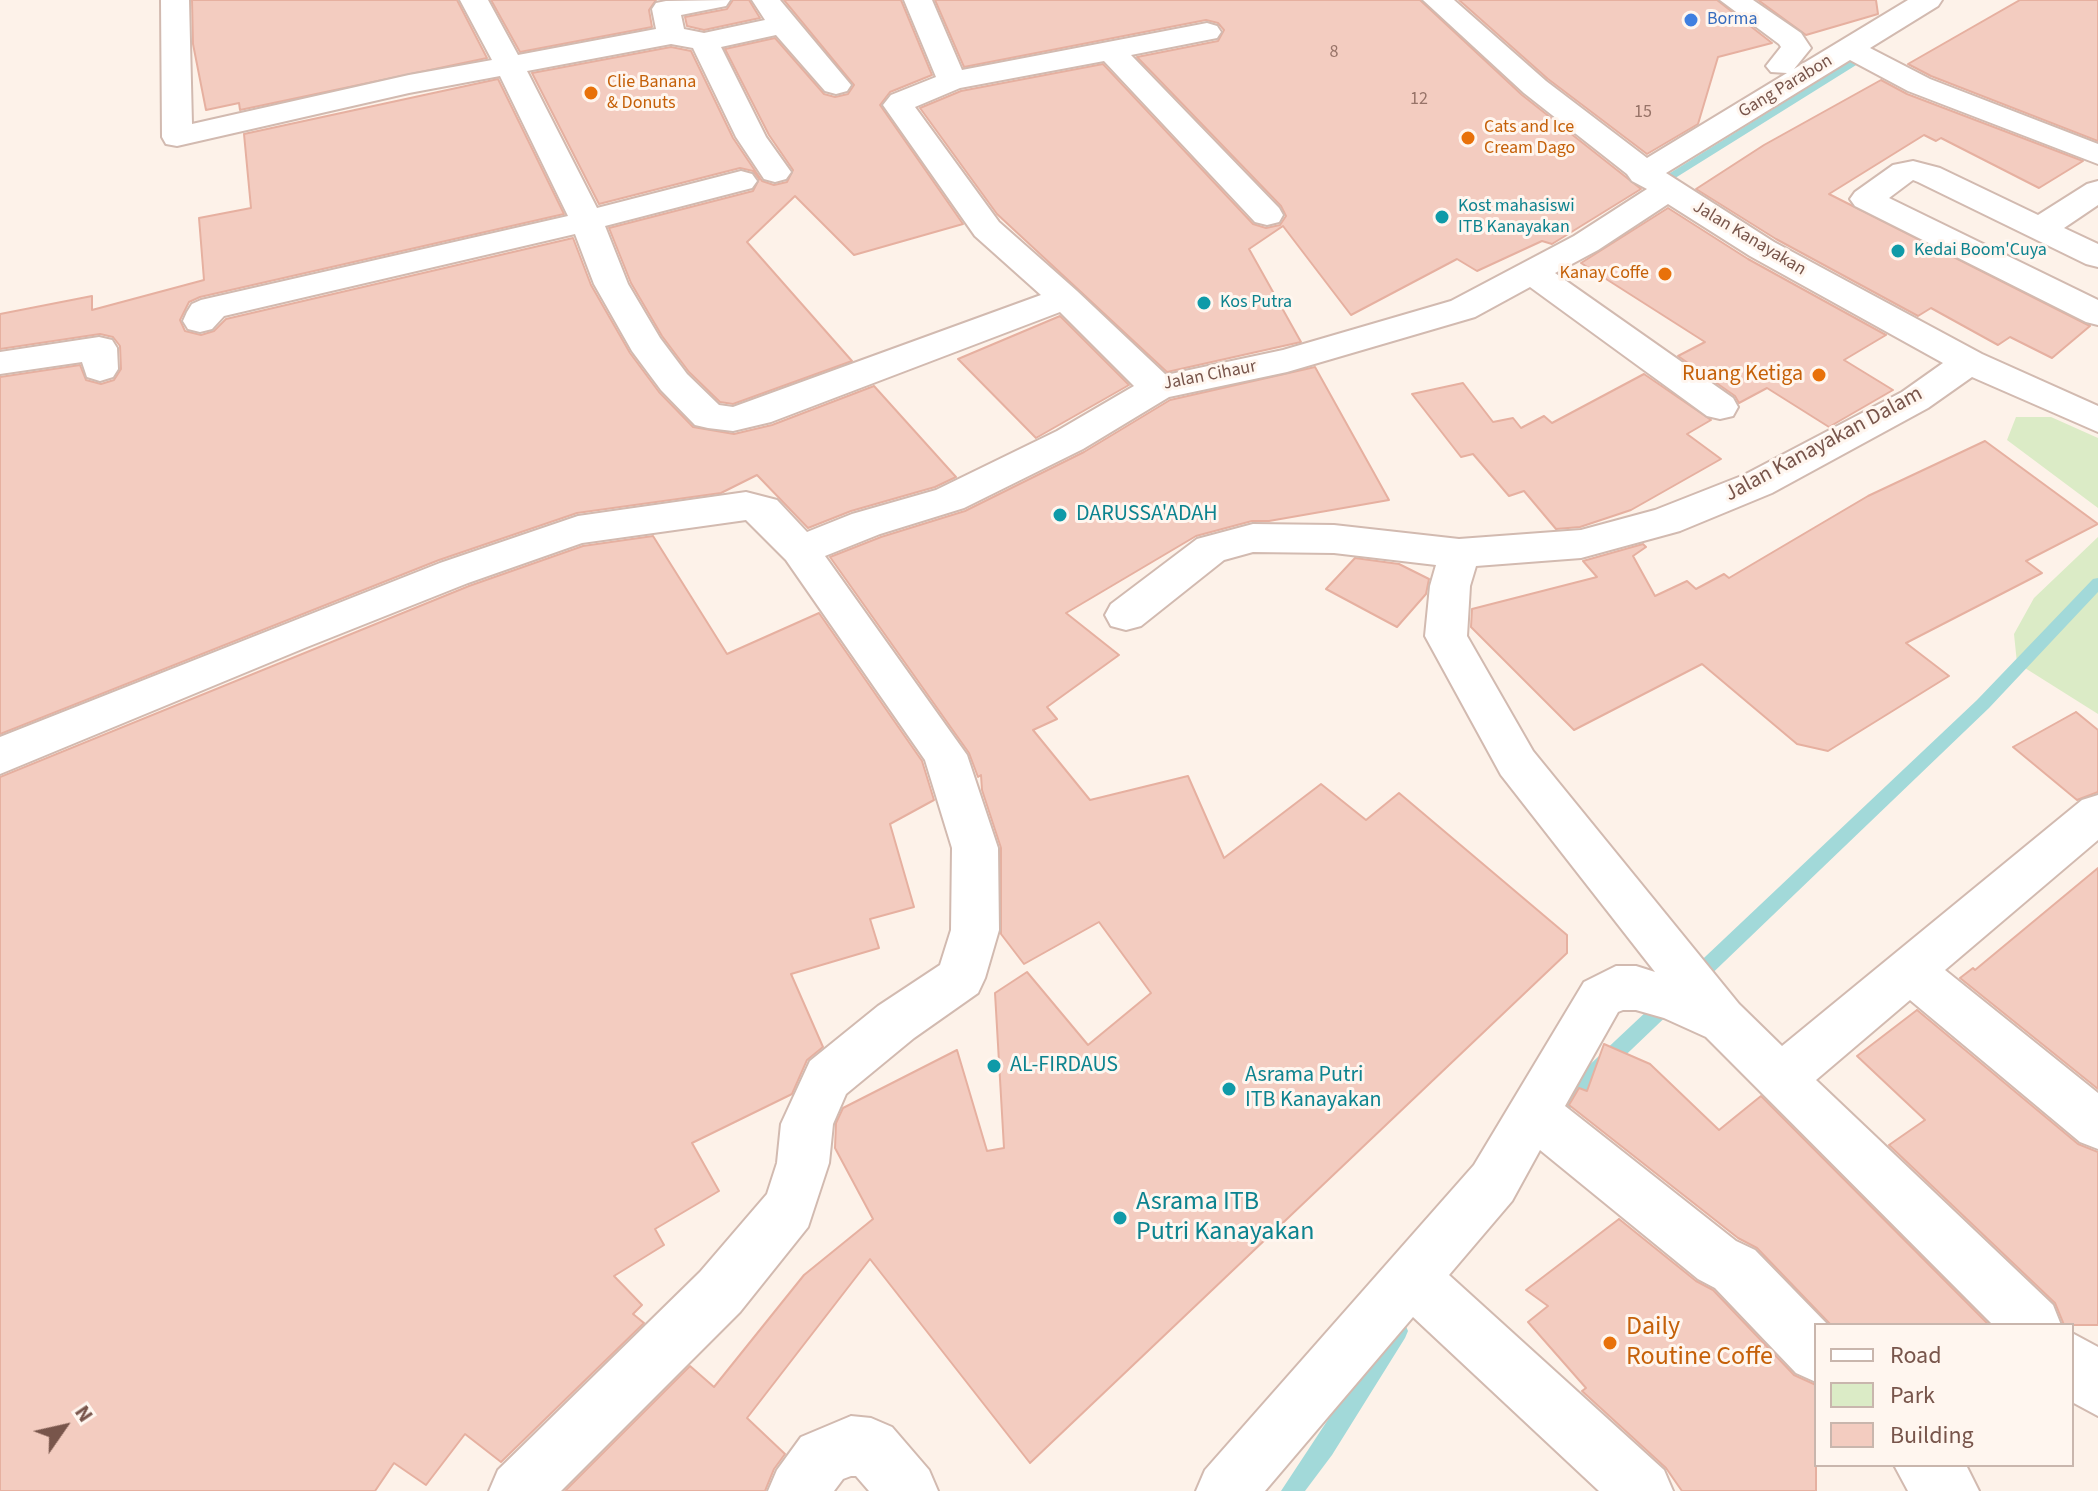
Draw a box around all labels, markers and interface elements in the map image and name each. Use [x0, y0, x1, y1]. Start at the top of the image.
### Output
place label: Borma [1707, 9, 1758, 31]
marker: Borma [1682, 11, 1700, 29]
house number: 8 [1330, 42, 1338, 64]
street label: Gang Parabon [1735, 51, 1837, 123]
place label: Clie Banana & Donuts [607, 72, 696, 114]
marker: Clie Banana & Donuts [582, 84, 600, 102]
house number: 12 [1410, 89, 1428, 111]
house number: 15 [1634, 102, 1652, 124]
place label: Cats and Ice Cream Dago [1484, 117, 1575, 160]
marker: Cats and Ice Cream Dago [1459, 129, 1477, 147]
place label: Kost mahasiswi ITB Kanayakan [1458, 196, 1575, 238]
street label: Jalan Kanayakan [1689, 197, 1809, 281]
marker: Kost mahasiswi ITB Kanayakan [1433, 208, 1451, 226]
place label: Kedai Boom'Cuya [1914, 240, 2047, 262]
marker: Kedai Boom'Cuya [1889, 242, 1907, 260]
place label: Kanay Coffe [1559, 263, 1649, 285]
marker: Kanay Coffe [1656, 265, 1674, 283]
place label: Kos Putra [1220, 292, 1292, 314]
marker: Kos Putra [1195, 294, 1213, 312]
street label: Jalan Cihaur [1162, 356, 1258, 396]
place label: Ruang Ketiga [1682, 362, 1803, 388]
marker: Ruang Ketiga [1810, 366, 1828, 384]
street label: Jalan Kanayakan Dalam [1721, 382, 1927, 508]
place label: DARUSSA'ADAH [1076, 502, 1218, 528]
marker: DARUSSA'ADAH [1051, 506, 1069, 524]
place label: AL-FIRDAUS [1010, 1053, 1118, 1079]
marker: AL-FIRDAUS [985, 1057, 1003, 1075]
place label: Asrama Putri ITB Kanayakan [1245, 1063, 1382, 1114]
marker: Asrama Putri ITB Kanayakan [1220, 1080, 1238, 1098]
place label: Asrama ITB Putri Kanayakan [1136, 1187, 1314, 1248]
marker: Asrama ITB Putri Kanayakan [1111, 1209, 1129, 1227]
place label: Daily Routine Coffe [1626, 1312, 1773, 1374]
legend [1814, 1323, 2074, 1467]
marker: Daily Routine Coffe [1601, 1334, 1619, 1352]
text: Road [1890, 1338, 1942, 1373]
text: Park [1890, 1378, 1935, 1413]
north arrow [24, 1387, 104, 1467]
text: N [67, 1399, 101, 1429]
text: Building [1890, 1418, 1974, 1453]

